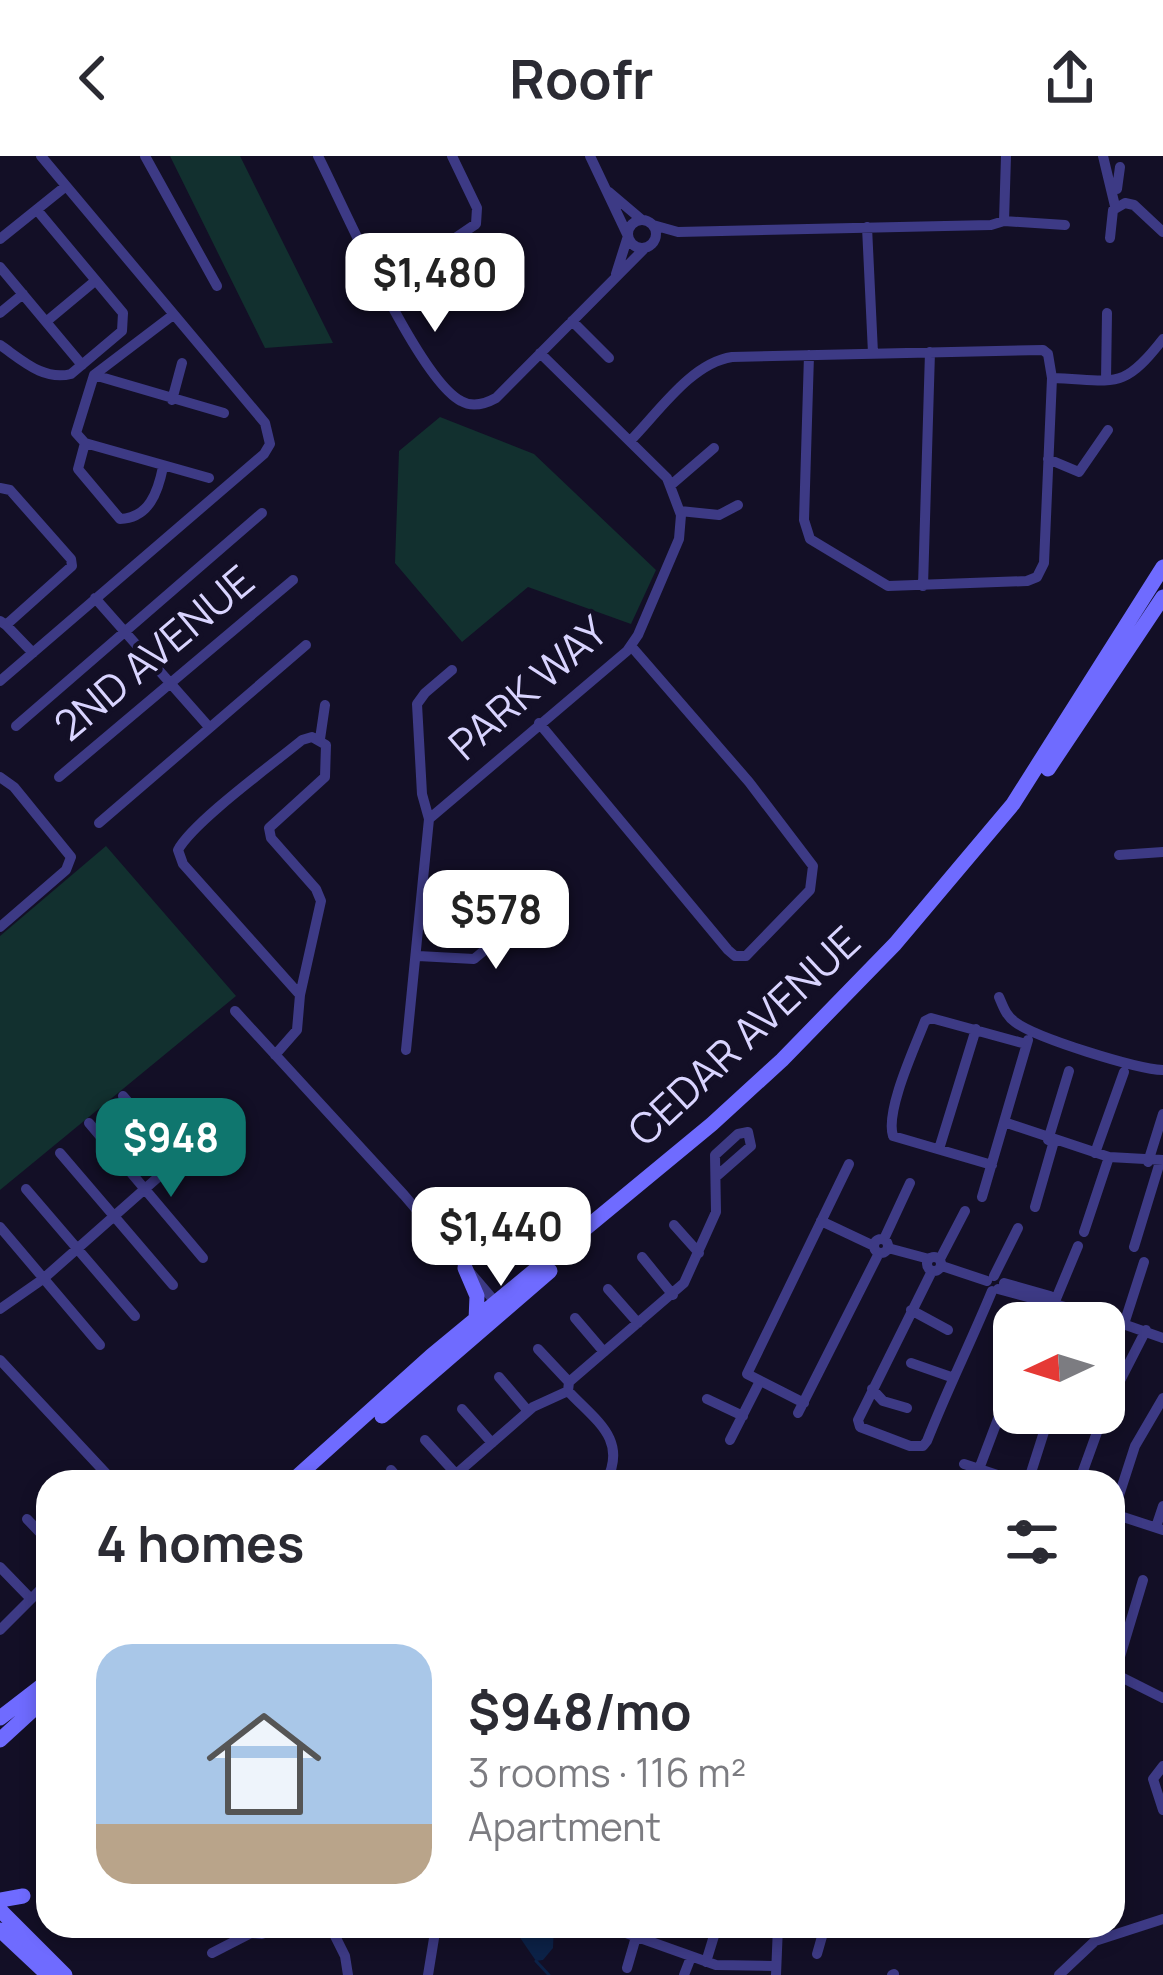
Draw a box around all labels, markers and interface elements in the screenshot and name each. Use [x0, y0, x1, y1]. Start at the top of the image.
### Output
text: Roofr [509, 41, 654, 115]
icon: back [60, 45, 126, 111]
icon: share [1037, 45, 1103, 111]
pin: $1,480 [337, 233, 533, 335]
text: $1,480 [372, 245, 498, 299]
street label: 2ND AVENUE [41, 551, 266, 753]
street label: PARK WAY [436, 602, 620, 772]
pin: $578 [425, 870, 567, 972]
text: $578 [450, 882, 542, 936]
street label: CEDAR AVENUE [615, 912, 872, 1158]
pin: $948 [100, 1098, 242, 1200]
text: $948 [123, 1110, 219, 1164]
pin: $1,440 [403, 1187, 599, 1289]
text: $1,440 [439, 1199, 563, 1253]
north arrow [993, 1302, 1125, 1434]
map controls [993, 1302, 1125, 1434]
text: 4 homes [96, 1508, 304, 1577]
icon: filters [999, 1509, 1065, 1575]
text: $948/mo [468, 1676, 692, 1745]
icon: home [192, 1692, 336, 1836]
text: 3 rooms · 116 m² [468, 1745, 746, 1799]
text: Apartment [468, 1799, 661, 1853]

